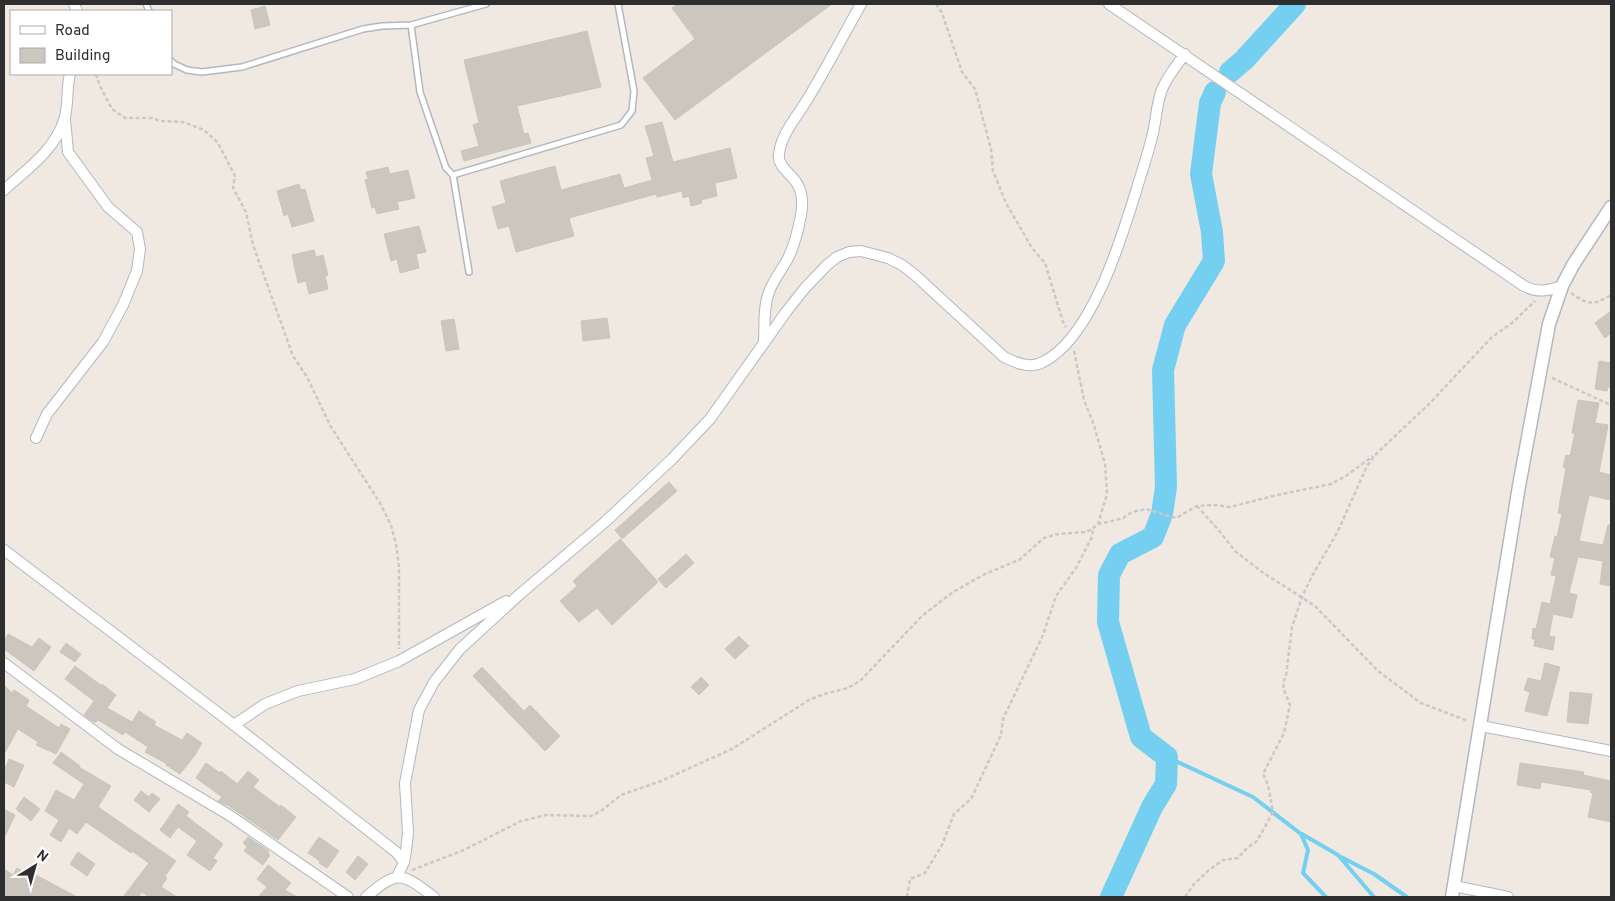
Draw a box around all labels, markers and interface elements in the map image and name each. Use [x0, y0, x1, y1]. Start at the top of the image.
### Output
legend [10, 10, 172, 75]
text: Road [55, 22, 90, 41]
text: Building [55, 47, 110, 66]
north arrow [10, 841, 60, 891]
text: N [33, 847, 51, 867]

